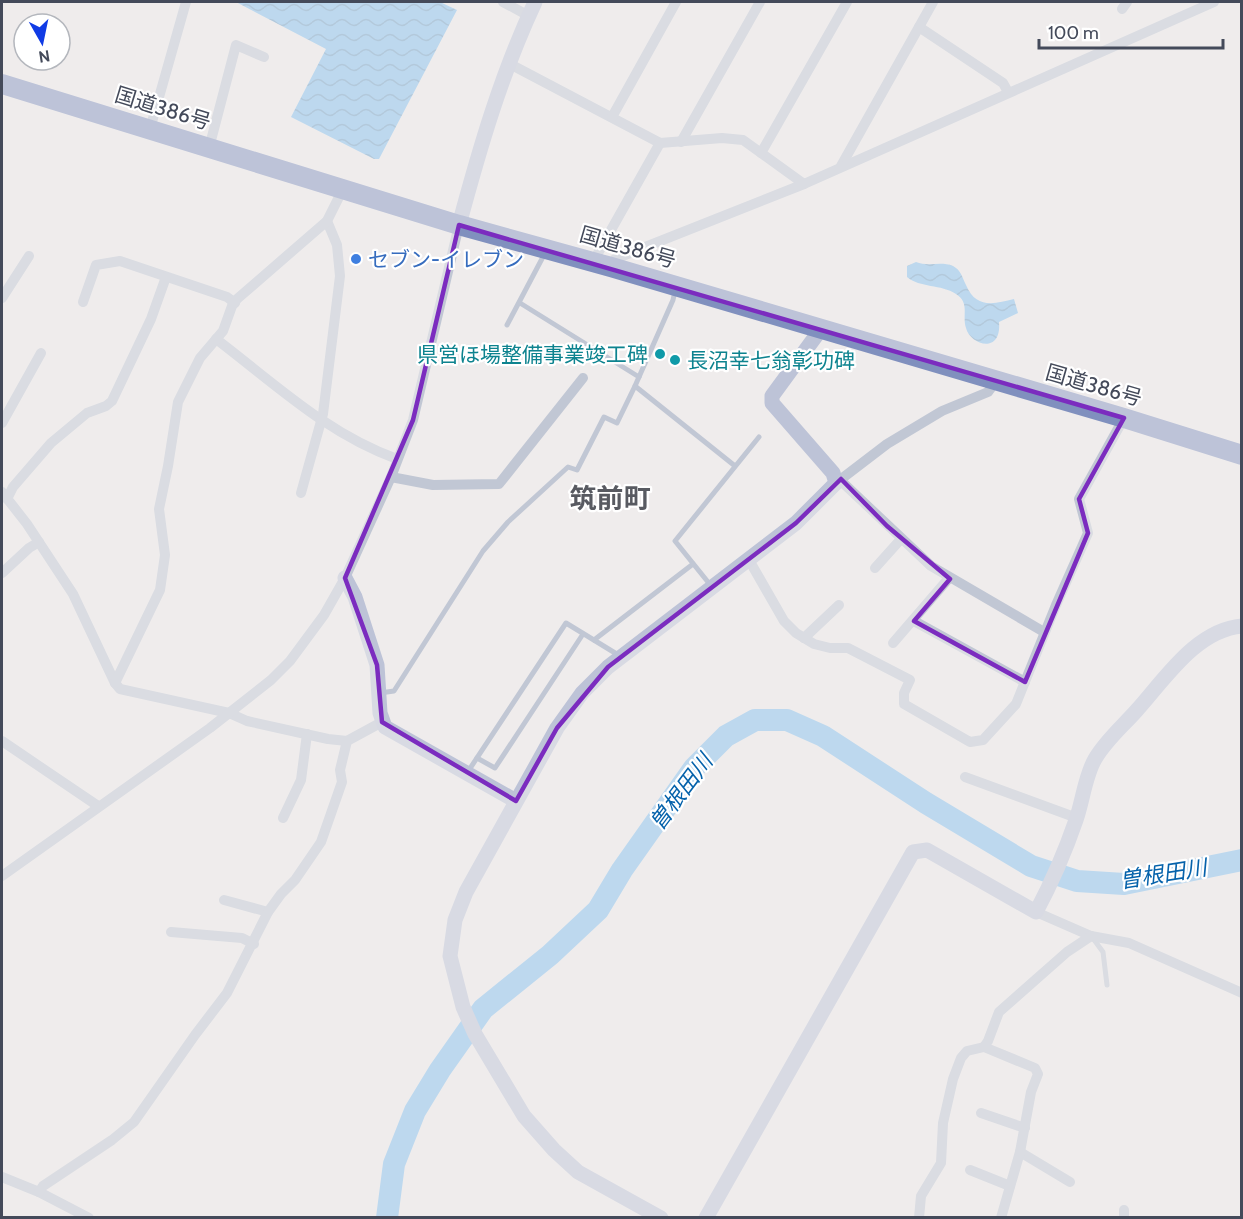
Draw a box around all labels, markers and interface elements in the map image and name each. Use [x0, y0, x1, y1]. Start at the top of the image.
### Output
north arrow [12, 12, 72, 72]
scale bar [1039, 12, 1224, 50]
text: 100 m [1048, 22, 1099, 44]
text: N [37, 46, 51, 67]
street label: 国道386号 [112, 82, 214, 134]
street label: 国道386号 [577, 221, 679, 273]
place label: セブン-イレブン [368, 247, 524, 272]
marker: セブン-イレブン [349, 252, 363, 266]
place label: 県営ほ場整備事業竣工碑 [417, 342, 648, 367]
marker: 県営ほ場整備事業竣工碑 [653, 347, 667, 361]
place label: 長沼幸七翁彰功碑 [687, 348, 855, 373]
marker: 長沼幸七翁彰功碑 [668, 353, 682, 367]
street label: 国道386号 [1043, 359, 1145, 411]
district label: 筑前町 [570, 482, 651, 515]
water label: 曽根田川 [644, 747, 719, 835]
water label: 曽根田川 [1117, 853, 1211, 894]

